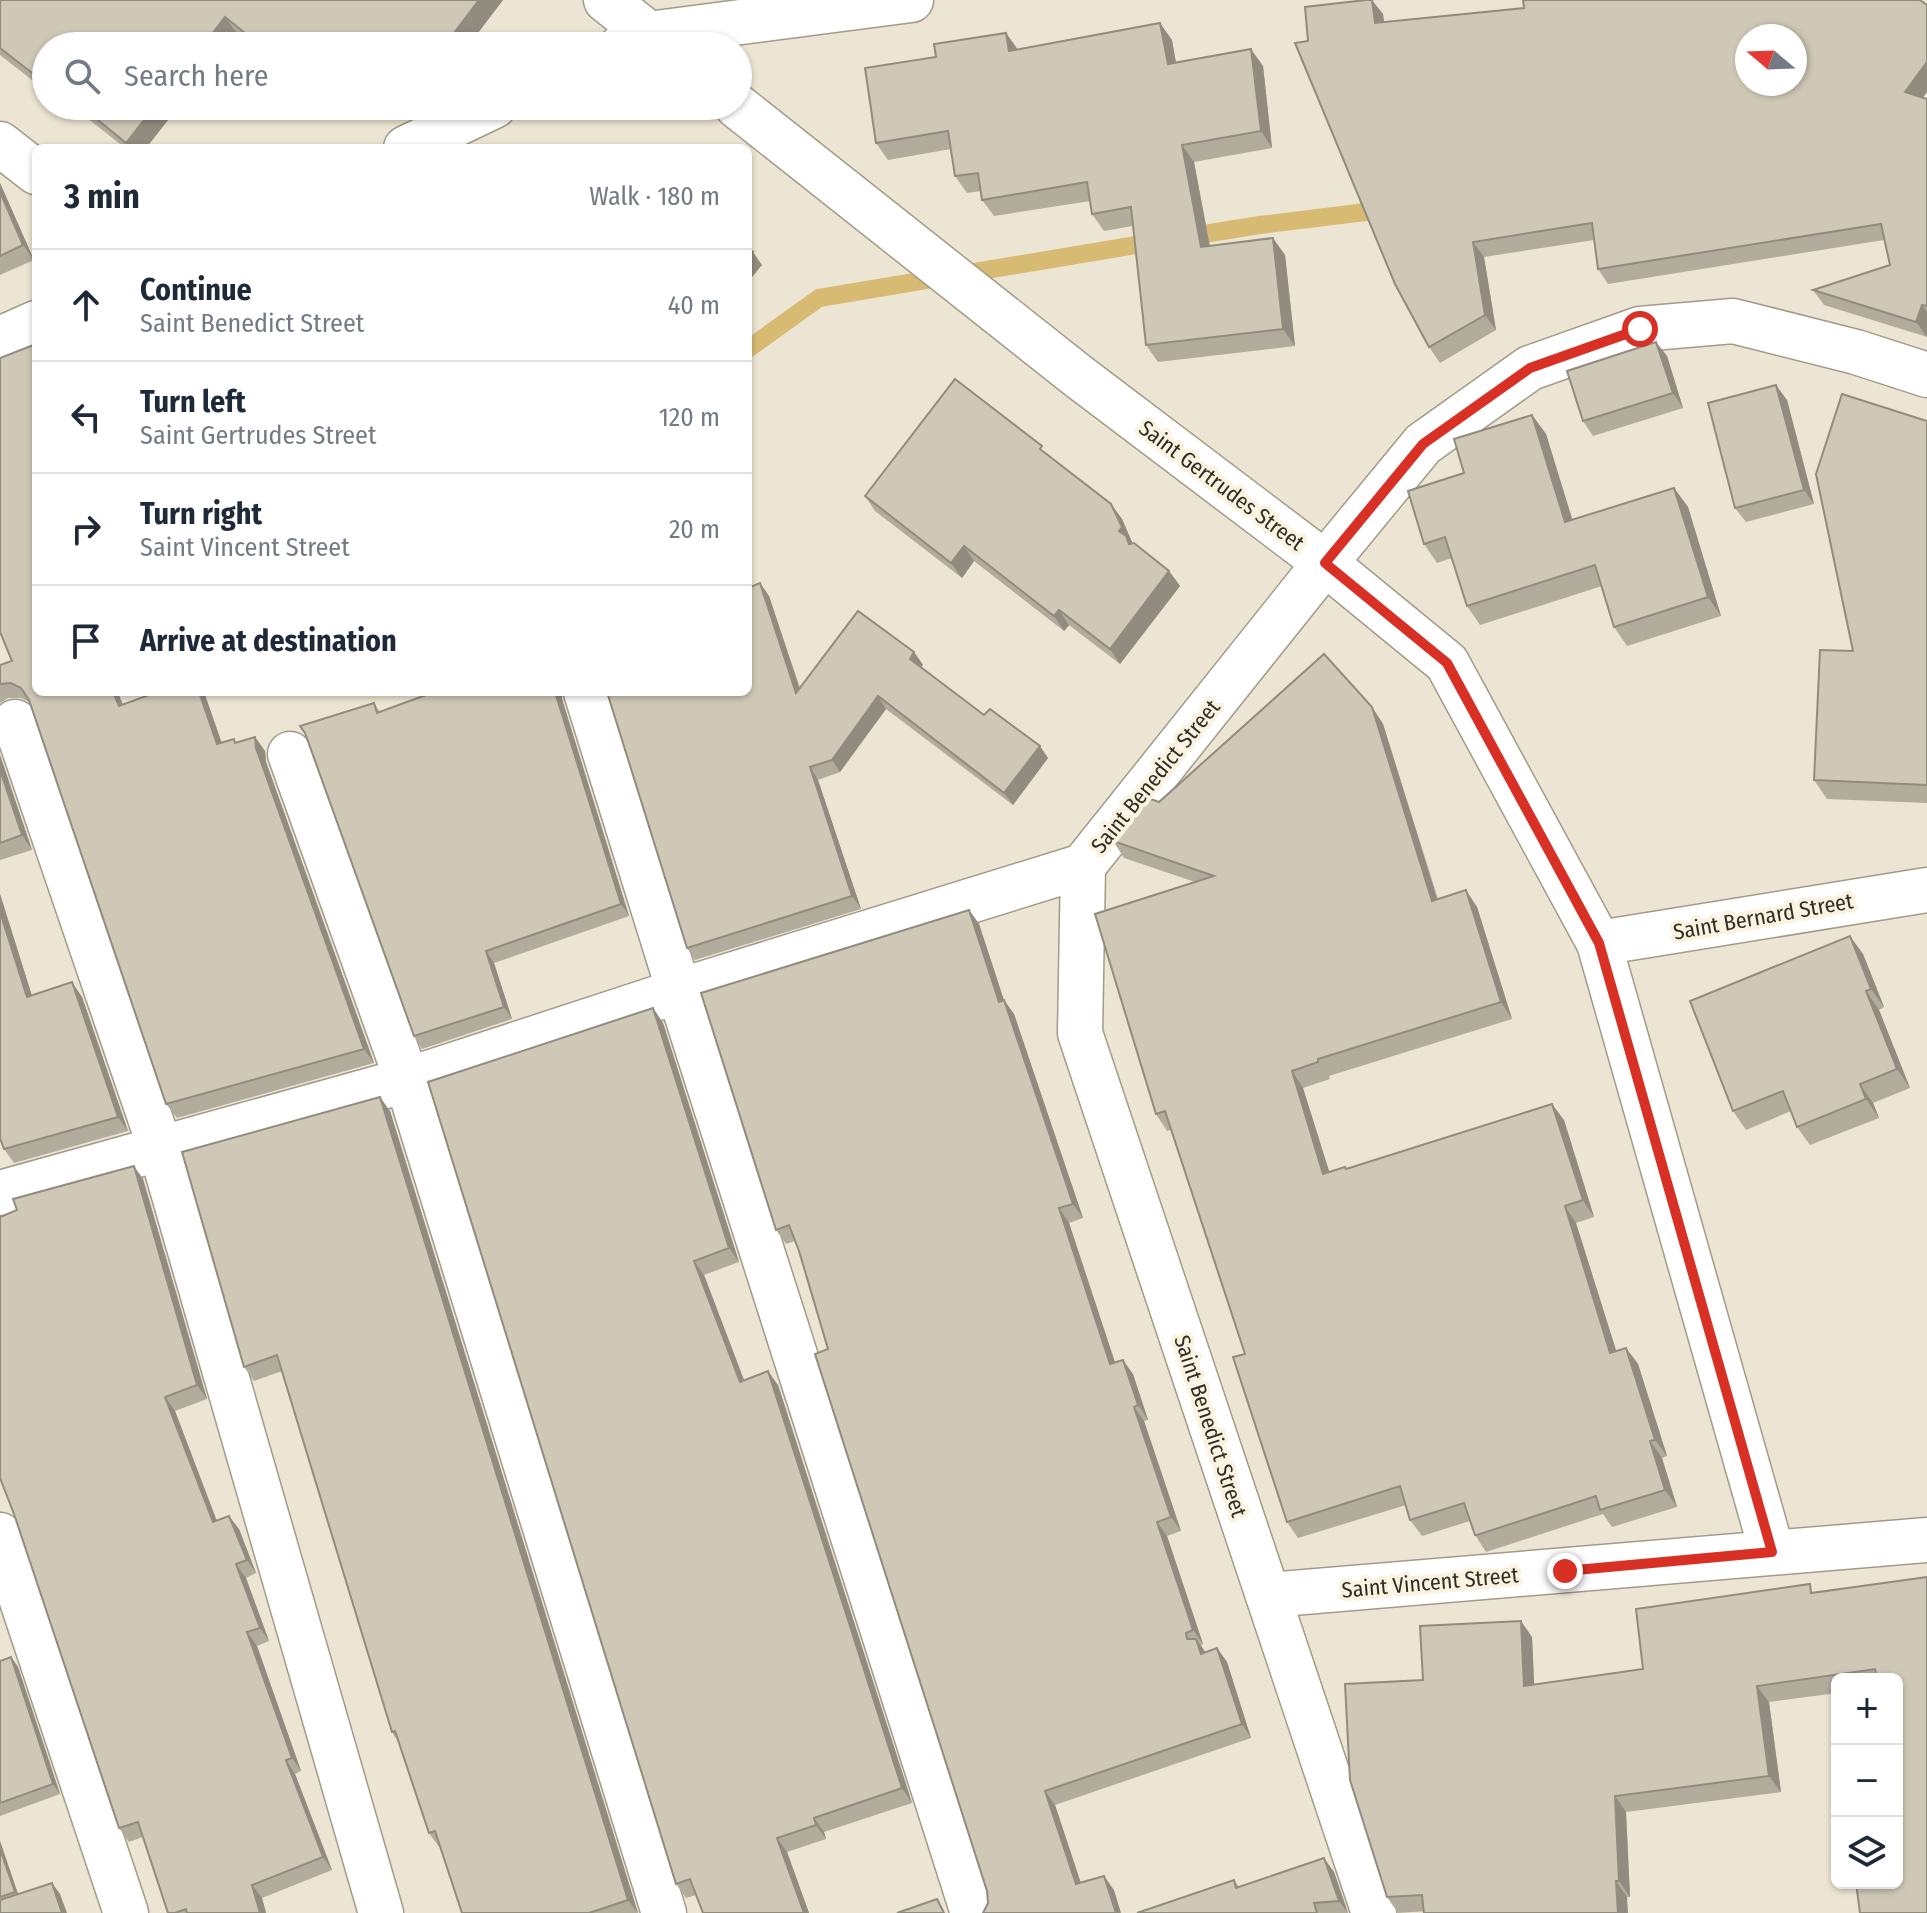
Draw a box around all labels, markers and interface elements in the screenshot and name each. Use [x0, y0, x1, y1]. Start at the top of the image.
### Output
north arrow [1735, 24, 1807, 96]
search box [32, 32, 752, 120]
icon: search [60, 54, 104, 98]
text: Search here [124, 58, 269, 94]
text: 3 min [64, 176, 140, 217]
text: Walk · 180 m [589, 181, 720, 212]
text: Continue [140, 272, 252, 308]
icon: ahead [64, 283, 108, 327]
text: 40 m [668, 290, 720, 321]
text: Saint Benedict Street [140, 308, 364, 339]
route start [1622, 311, 1658, 347]
text: Turn left [140, 384, 246, 420]
icon: left [64, 395, 108, 439]
text: 120 m [659, 402, 720, 433]
street label: Saint Gertrudes Street [1134, 414, 1310, 557]
text: Saint Gertrudes Street [140, 420, 376, 451]
text: Turn right [140, 496, 262, 532]
icon: right [64, 507, 108, 551]
text: 20 m [669, 514, 720, 545]
text: Saint Vincent Street [140, 532, 350, 563]
icon: arrive [64, 619, 108, 663]
text: Arrive at destination [140, 623, 397, 659]
street label: Saint Benedict Street [1085, 693, 1226, 859]
street label: Saint Bernard Street [1671, 887, 1856, 946]
street label: Saint Benedict Street [1168, 1332, 1253, 1521]
route end [1547, 1553, 1583, 1589]
street label: Saint Vincent Street [1340, 1561, 1520, 1604]
map controls [1831, 1673, 1903, 1889]
button: + [1831, 1673, 1903, 1745]
button: − [1831, 1745, 1903, 1817]
button: layers [1831, 1817, 1903, 1889]

